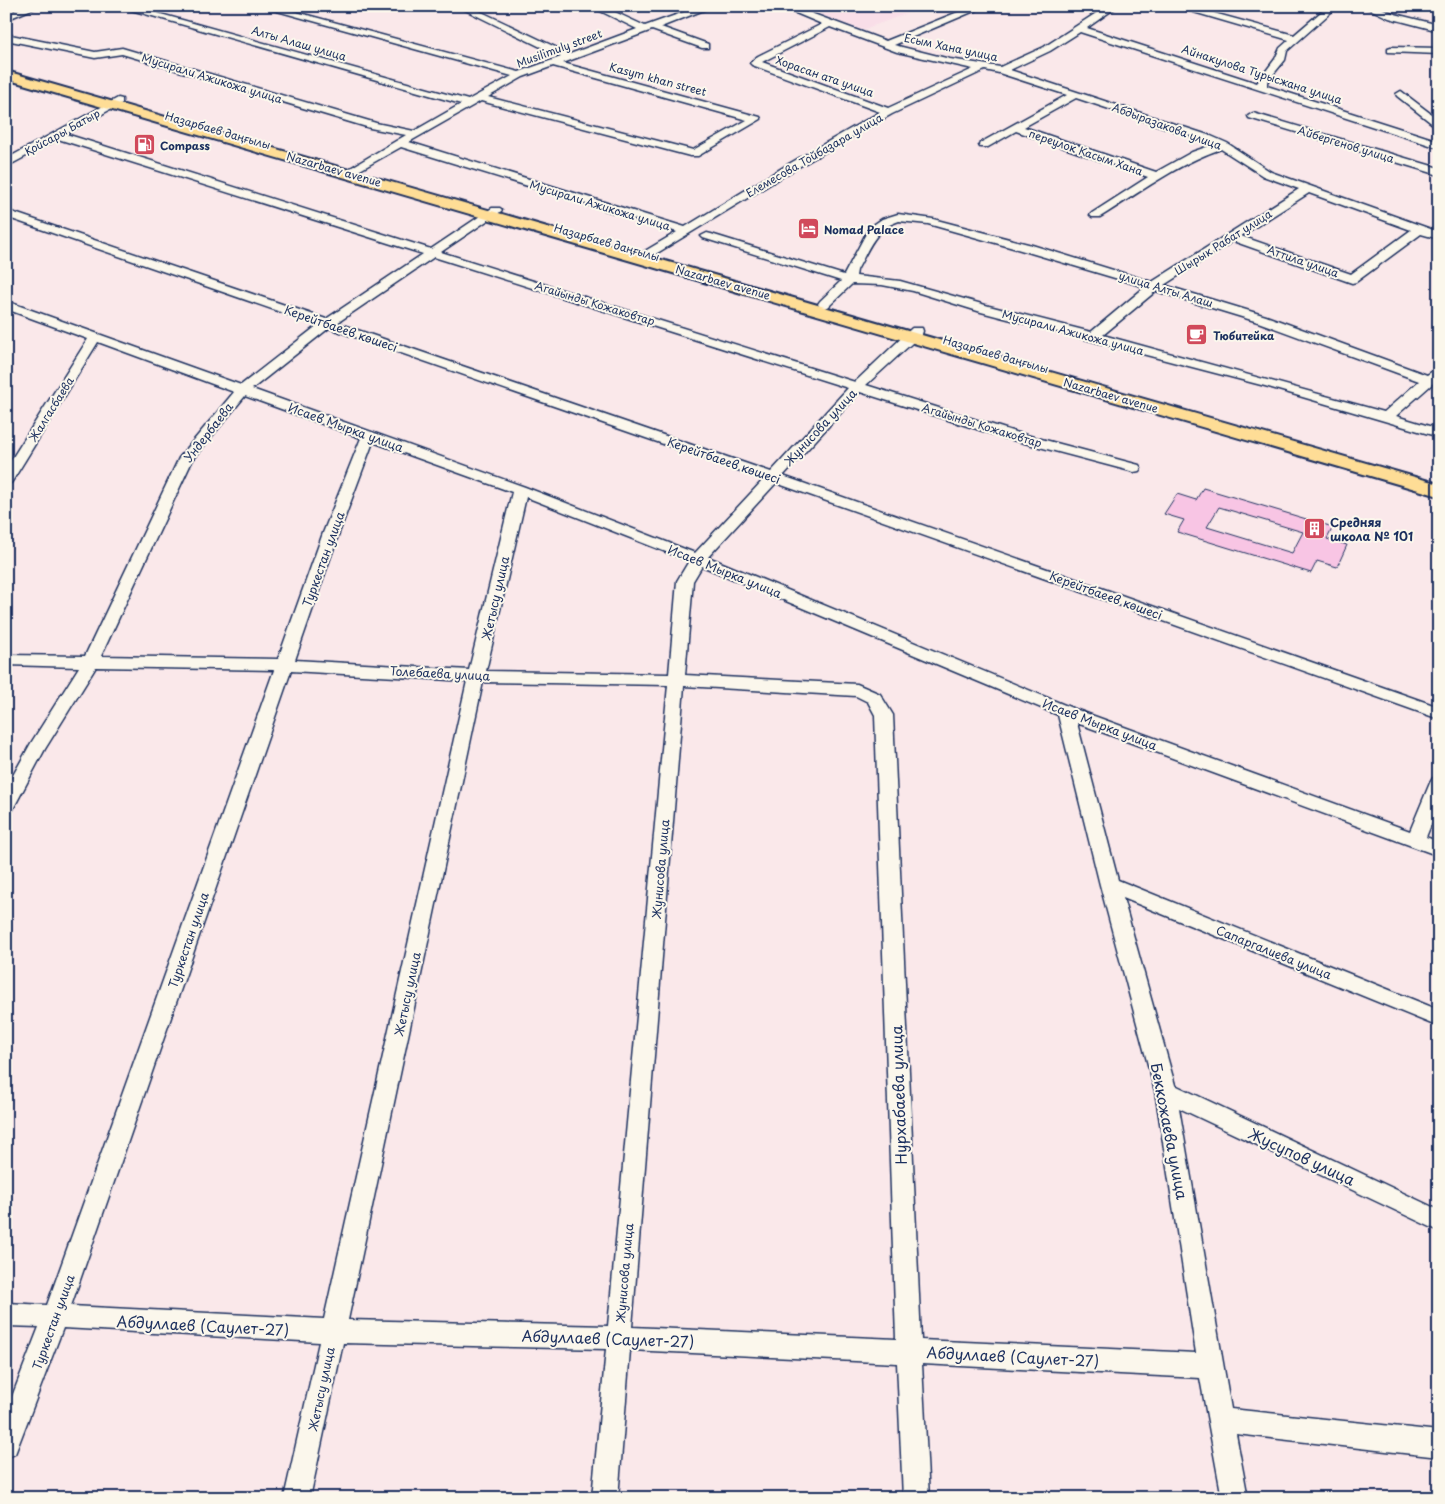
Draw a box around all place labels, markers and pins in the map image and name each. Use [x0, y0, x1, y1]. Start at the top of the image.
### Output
fuel station icon: Compass [132, 133, 156, 157]
place label: Compass [160, 137, 211, 154]
hotel icon: Nomad Palace [796, 217, 820, 241]
place label: Nomad Palace [824, 221, 904, 238]
cafe icon: Тюбитейка [1185, 323, 1209, 347]
place label: Тюбитейка [1213, 327, 1275, 344]
place label: Средняя школа № 101 [1330, 513, 1413, 545]
building icon: Средняя школа № 101 [1302, 517, 1326, 541]

